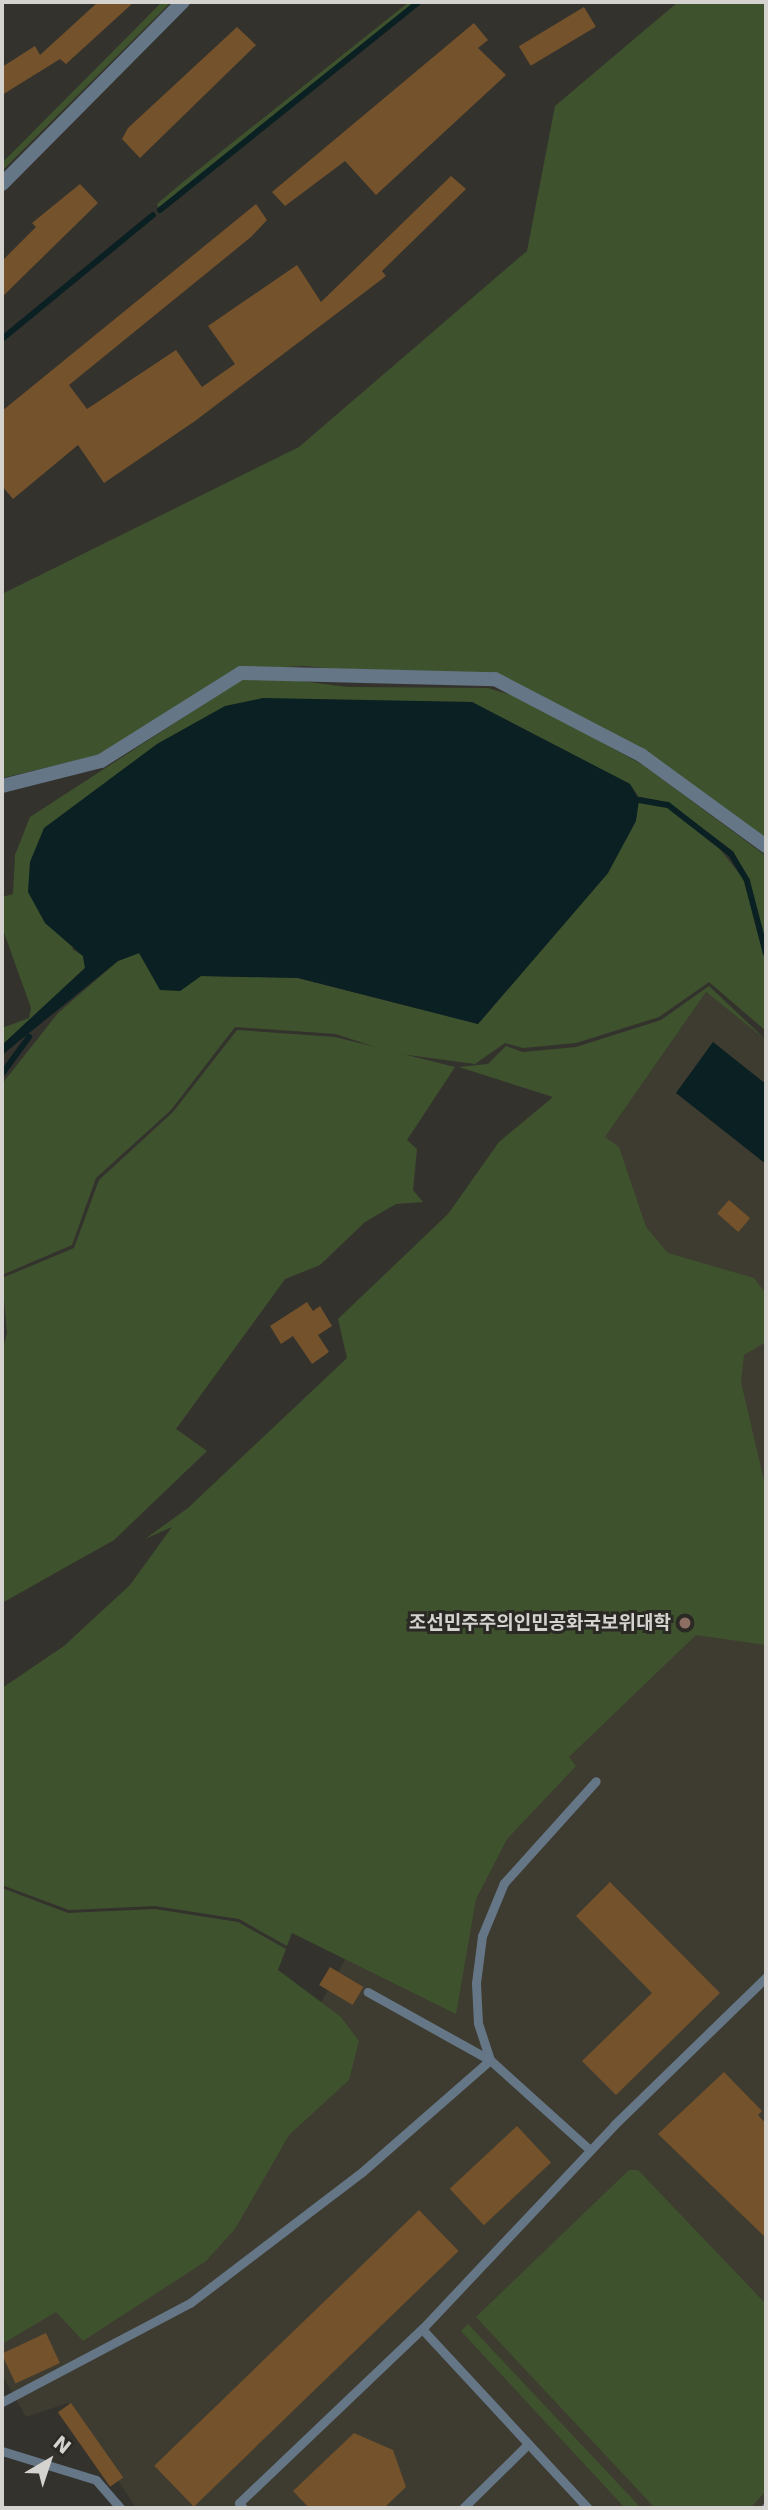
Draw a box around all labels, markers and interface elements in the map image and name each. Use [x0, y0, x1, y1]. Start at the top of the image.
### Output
place label: 조선민주주의인민공화국보위대학 [409, 1612, 671, 1634]
marker: 조선민주주의인민공화국보위대학 [677, 1615, 693, 1631]
north arrow [14, 2426, 84, 2496]
text: N [49, 2431, 75, 2458]

